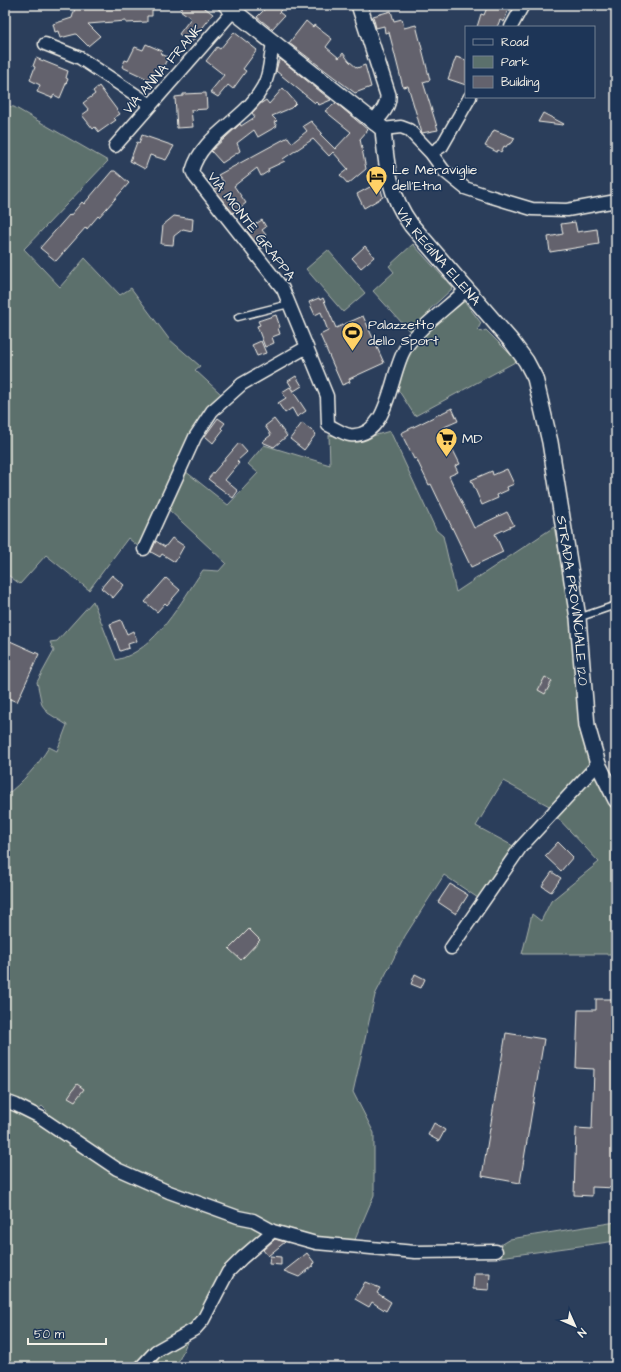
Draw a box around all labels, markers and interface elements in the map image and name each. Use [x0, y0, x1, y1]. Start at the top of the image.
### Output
street label: VIA ANNA FRANK [118, 20, 208, 119]
legend [465, 26, 595, 98]
text: Road [501, 34, 529, 51]
text: Park [501, 54, 529, 71]
text: Building [501, 74, 539, 92]
place label: Le Meraviglie dell'Etna [392, 160, 478, 196]
hotel icon: Le Meraviglie dell'Etna [363, 164, 389, 197]
street label: VIA MONTE GRAPPA [202, 168, 300, 285]
street label: VIA REGINA ELENA [391, 204, 485, 310]
place label: Palazzetto dello Sport [368, 315, 439, 351]
sports icon: Palazzetto dello Sport [340, 319, 366, 352]
supermarket icon: MD [434, 425, 460, 458]
place label: MD [462, 429, 483, 449]
street label: STRADA PROVINCIALE 120 [551, 514, 593, 687]
north arrow [555, 1306, 595, 1346]
scale bar [28, 1320, 106, 1346]
text: N [574, 1325, 589, 1341]
text: 50 m [34, 1326, 65, 1343]

